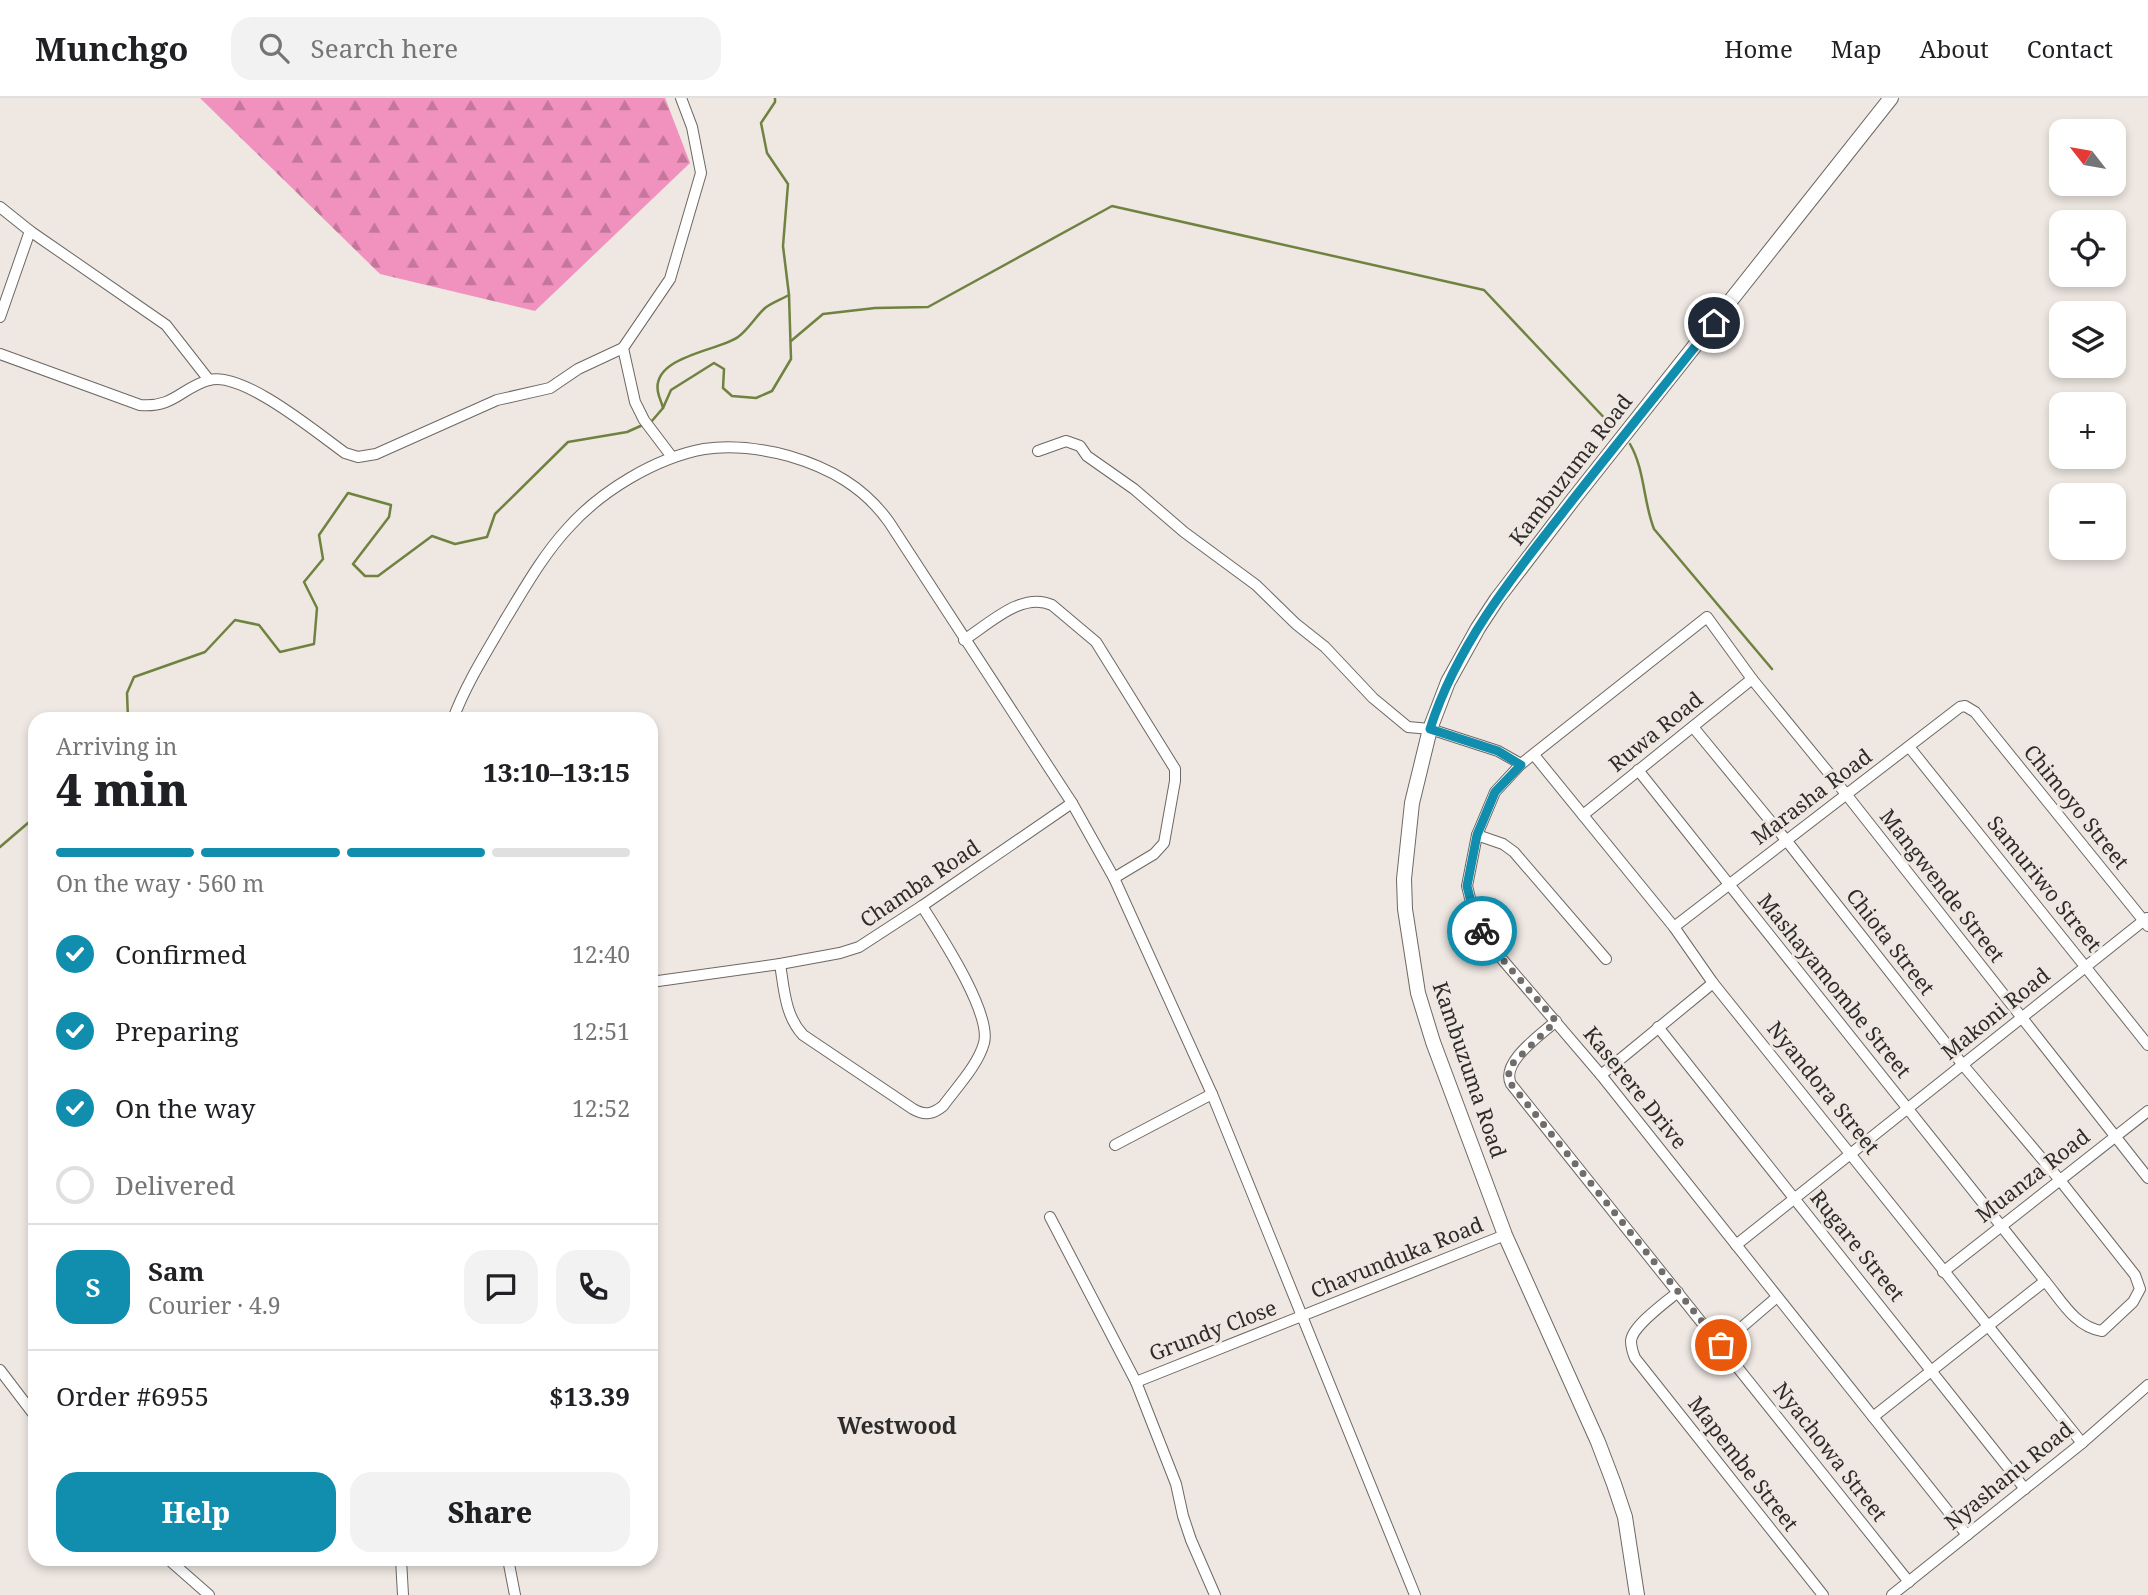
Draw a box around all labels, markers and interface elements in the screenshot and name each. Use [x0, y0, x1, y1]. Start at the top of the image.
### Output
search box [231, 17, 721, 80]
text: Munchgo [35, 26, 189, 71]
icon: search [255, 29, 293, 67]
text: Search here [311, 30, 458, 66]
text: Home [1724, 32, 1793, 65]
text: Map [1831, 32, 1882, 65]
text: About [1920, 32, 1989, 65]
text: Contact [2027, 32, 2113, 65]
north arrow [2049, 119, 2126, 196]
map controls [2049, 119, 2126, 560]
button: locate [2049, 210, 2126, 287]
pin [1684, 293, 1744, 353]
button: layers [2049, 301, 2126, 378]
icon: home [1695, 304, 1733, 342]
street label: Kambuzuma Road [1502, 388, 1638, 551]
button: + [2049, 392, 2126, 469]
button: − [2049, 483, 2126, 560]
street label: Ruwa Road [1603, 685, 1708, 778]
text: Arriving in [56, 730, 177, 762]
street label: Chimoyo Street [2018, 738, 2136, 874]
street label: Marasha Road [1746, 742, 1877, 851]
text: 13:10–13:15 [483, 754, 630, 790]
text: 4 min [56, 757, 188, 819]
street label: Mangwende Street [1874, 803, 2012, 968]
street label: Samuriwo Street [1981, 810, 2108, 957]
street label: Chamba Road [854, 833, 985, 934]
text: On the way · 560 m [56, 867, 264, 899]
street label: Chiota Street [1840, 882, 1941, 1001]
street label: Mashayamombe Street [1752, 887, 1918, 1083]
courier [1447, 896, 1517, 966]
icon: bike [1463, 912, 1501, 950]
icon: check [56, 935, 94, 973]
text: Confirmed [115, 936, 247, 972]
text: 12:40 [572, 938, 630, 970]
street label: Makoni Road [1935, 961, 2055, 1066]
street label: Kambuzuma Road [1427, 978, 1513, 1162]
icon: check [56, 1012, 94, 1050]
text: Preparing [115, 1013, 239, 1049]
text: 12:51 [572, 1015, 630, 1047]
street label: Nyandora Street [1761, 1015, 1886, 1160]
street label: Kaserere Drive [1578, 1020, 1694, 1155]
icon: check [56, 1089, 94, 1127]
text: On the way [115, 1090, 255, 1126]
text: 12:52 [572, 1092, 630, 1124]
street label: Muanza Road [1970, 1122, 2095, 1228]
text: Delivered [115, 1167, 235, 1203]
street label: Rugare Street [1804, 1184, 1911, 1307]
street label: Chavunduka Road [1306, 1210, 1487, 1304]
button: chat [464, 1250, 538, 1324]
button: phone [556, 1250, 630, 1324]
text: Sam [148, 1253, 204, 1289]
text: S [85, 1269, 101, 1305]
text: Courier · 4.9 [148, 1289, 281, 1321]
street label: Grundy Close [1145, 1293, 1280, 1367]
pin [1691, 1315, 1751, 1375]
icon: bag [1702, 1326, 1740, 1364]
street label: Nyachowa Street [1768, 1376, 1894, 1527]
text: Order #6955 [56, 1378, 209, 1414]
text: $13.39 [549, 1378, 630, 1414]
street label: Mapembe Street [1682, 1390, 1805, 1536]
district label: Westwood [837, 1409, 957, 1441]
street label: Nyashanu Road [1938, 1415, 2078, 1536]
button: Help [56, 1472, 336, 1552]
button: Share [350, 1472, 630, 1552]

